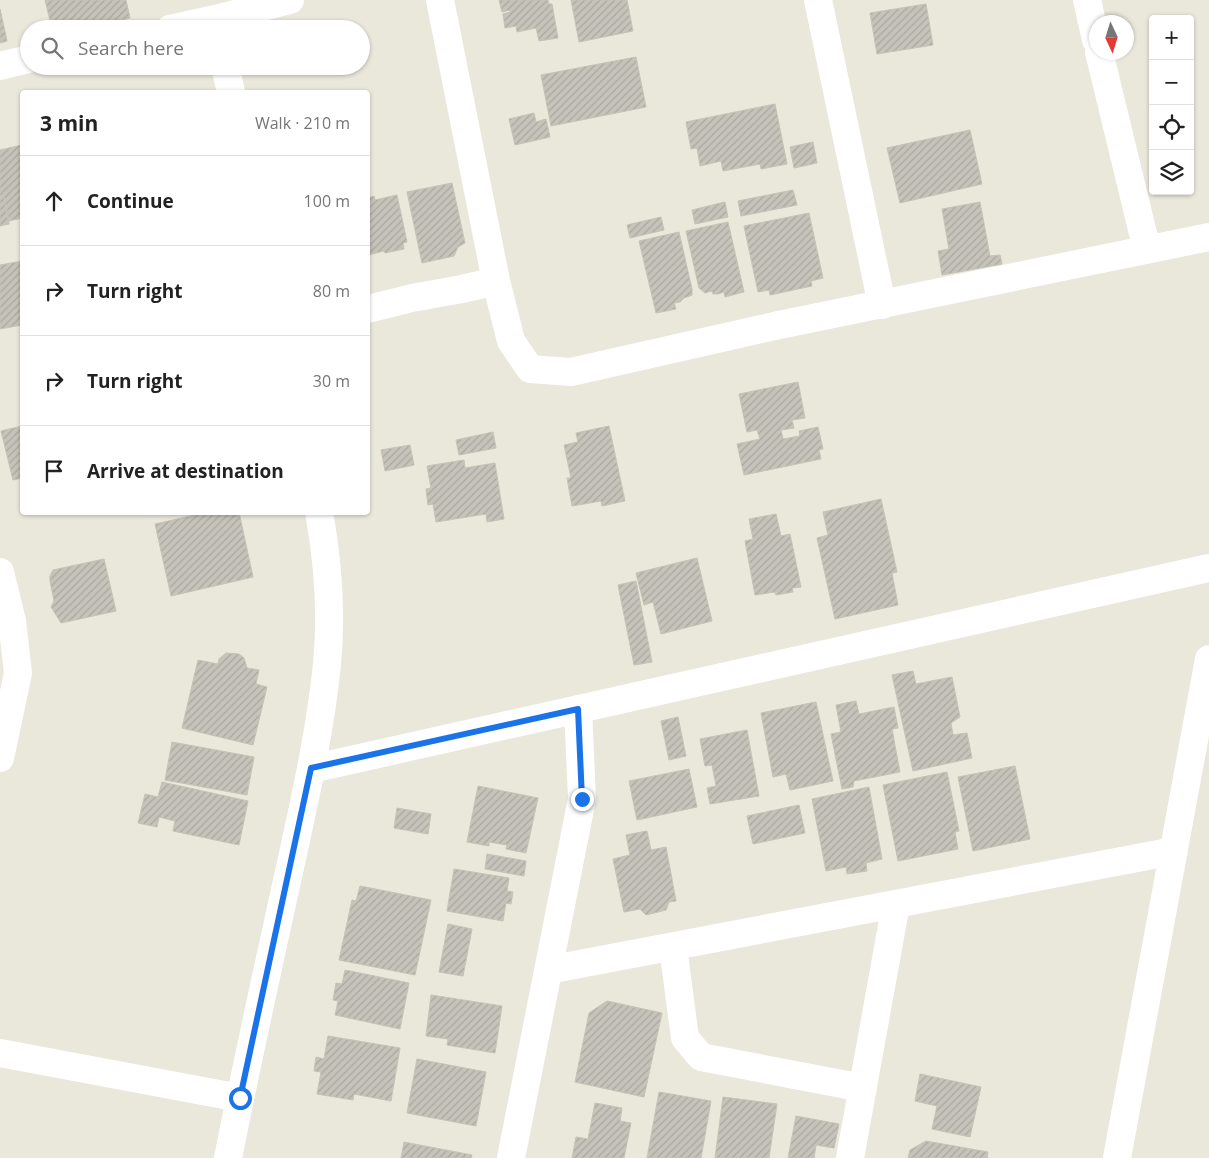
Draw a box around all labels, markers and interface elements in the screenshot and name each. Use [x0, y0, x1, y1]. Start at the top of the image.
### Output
north arrow [1089, 15, 1134, 60]
map controls [1149, 15, 1194, 195]
button: + [1149, 15, 1194, 60]
search box [20, 20, 370, 75]
icon: search [38, 34, 66, 62]
text: Search here [78, 35, 184, 61]
button: − [1149, 60, 1194, 105]
button: locate [1149, 105, 1194, 150]
text: 3 min [40, 109, 98, 137]
text: Walk · 210 m [255, 112, 350, 134]
button: layers [1149, 150, 1194, 195]
icon: ahead [40, 187, 68, 215]
text: Continue [87, 188, 174, 214]
text: 100 m [304, 190, 350, 212]
icon: right [40, 277, 68, 305]
text: Turn right [87, 278, 182, 304]
text: 80 m [313, 280, 350, 302]
icon: right [40, 367, 68, 395]
text: Turn right [87, 368, 182, 394]
text: 30 m [313, 370, 350, 392]
icon: arrive [40, 457, 68, 485]
text: Arrive at destination [87, 458, 284, 484]
route end [571, 788, 594, 811]
route start [229, 1087, 252, 1110]

